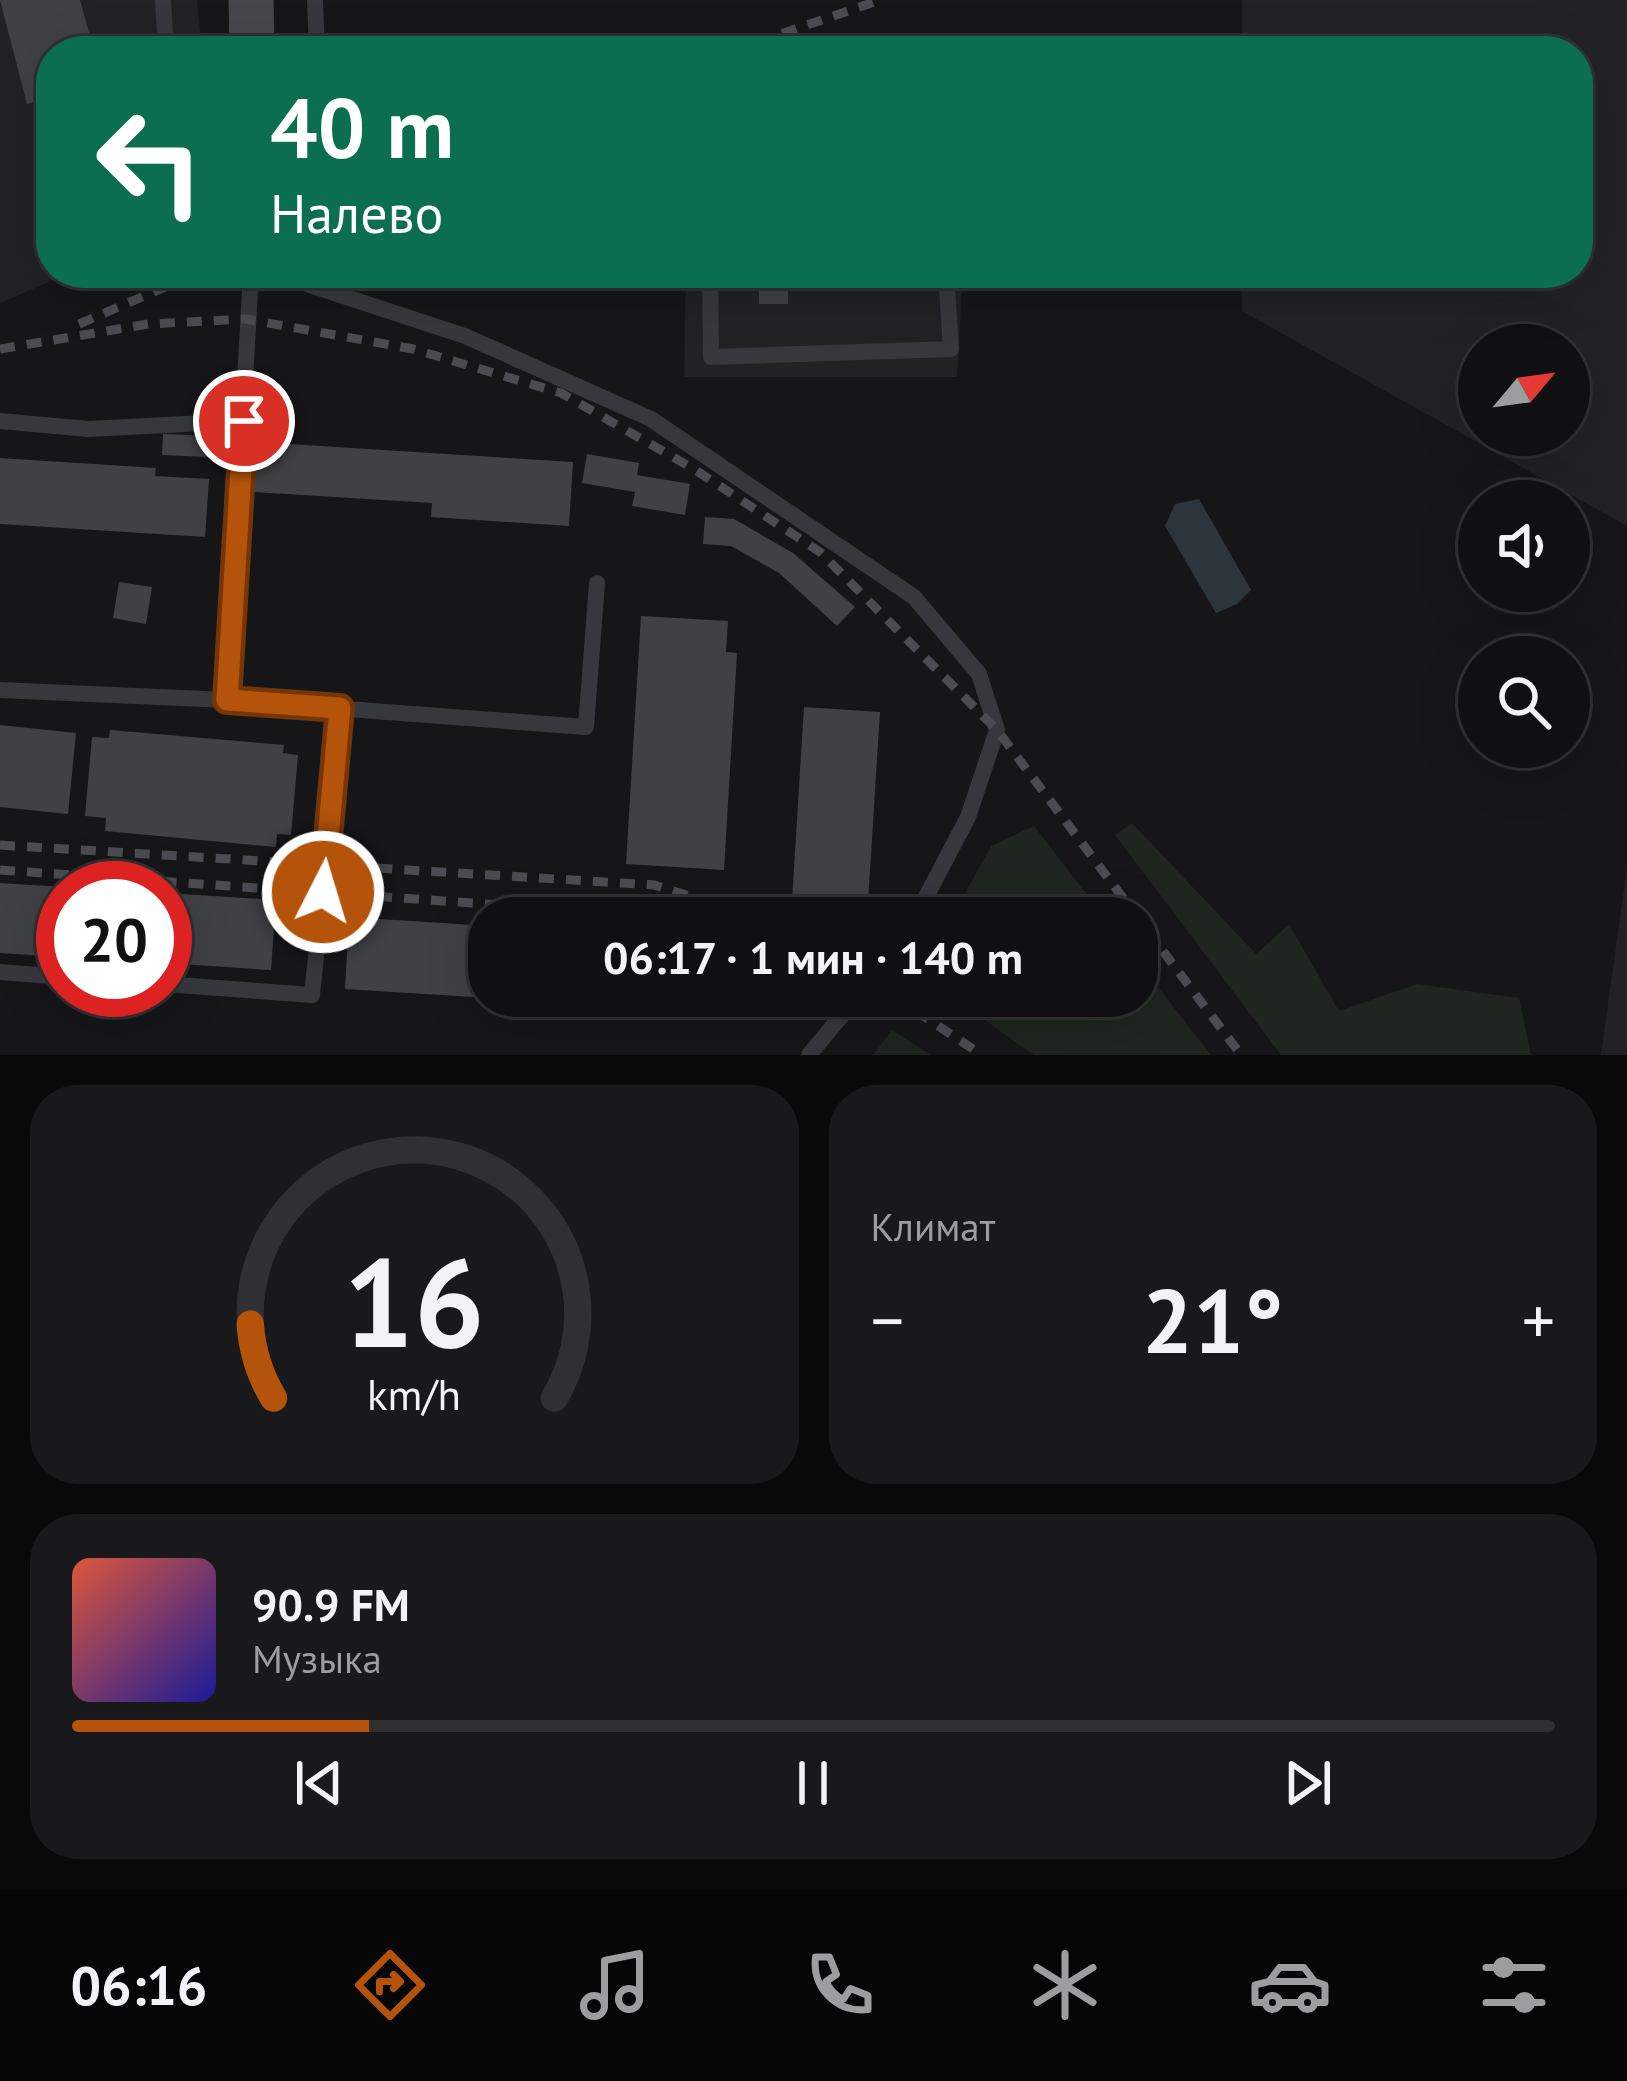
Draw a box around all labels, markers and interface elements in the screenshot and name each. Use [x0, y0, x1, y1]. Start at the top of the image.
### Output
text: 40 m [270, 72, 454, 181]
icon: left [72, 84, 228, 240]
text: Налево [270, 178, 444, 248]
north arrow [1458, 324, 1590, 456]
map controls [1458, 324, 1590, 768]
pin [193, 370, 295, 472]
icon: arrive [211, 388, 277, 454]
button: sound [1458, 480, 1590, 612]
button: search [1458, 636, 1590, 768]
position arrow [260, 829, 386, 955]
speed limit sign: 20 [36, 861, 192, 1017]
text: 06:17 · 1 мин · 140 m [603, 928, 1023, 986]
text: Климат [871, 1201, 995, 1252]
text: 16 [343, 1220, 485, 1381]
text: 21° [1142, 1261, 1283, 1378]
text: − [871, 1277, 904, 1362]
text: + [1522, 1277, 1555, 1362]
text: km/h [367, 1365, 461, 1421]
text: 90.9 FM [252, 1575, 410, 1633]
text: Музыка [252, 1633, 382, 1684]
icon: previous [286, 1750, 352, 1816]
icon: pause [780, 1750, 846, 1816]
icon: next [1275, 1750, 1341, 1816]
icon: directions [348, 1943, 432, 2027]
icon: music [573, 1943, 657, 2027]
icon: phone [798, 1943, 882, 2027]
icon: climate [1023, 1943, 1107, 2027]
icon: car [1248, 1943, 1332, 2027]
icon: filters [1472, 1943, 1556, 2027]
text: 06:16 [70, 1950, 207, 2020]

